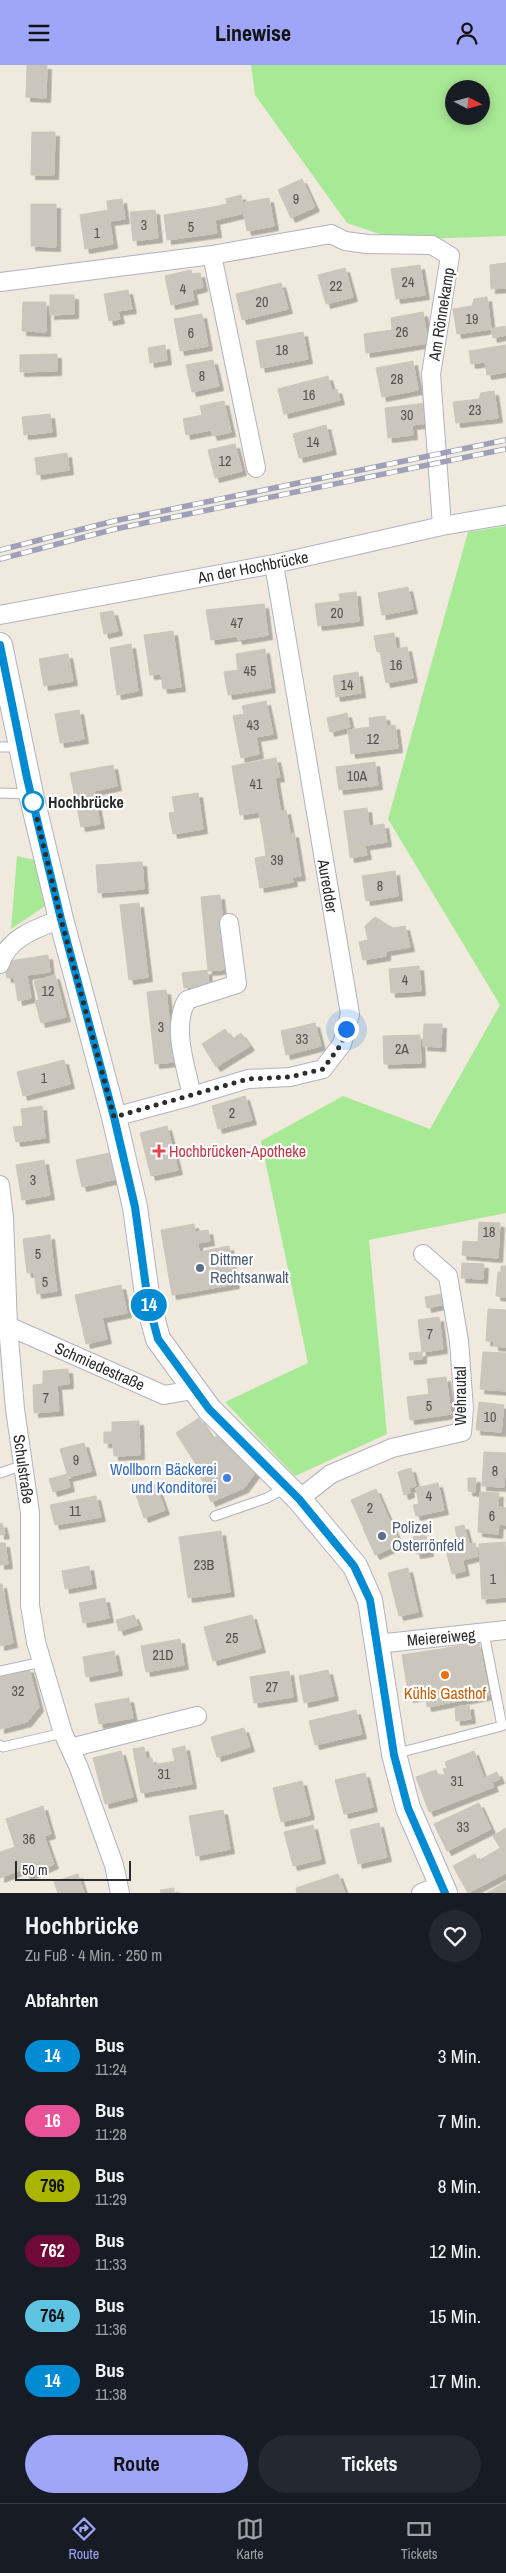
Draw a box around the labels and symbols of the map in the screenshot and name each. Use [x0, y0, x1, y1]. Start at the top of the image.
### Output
north arrow [445, 80, 490, 125]
house number: 9 [293, 190, 299, 208]
house number: 3 [141, 216, 147, 234]
house number: 5 [188, 218, 194, 236]
house number: 1 [94, 224, 101, 242]
street label: Am Rönnekamp [423, 266, 459, 363]
house number: 24 [402, 273, 415, 291]
house number: 22 [330, 277, 342, 295]
house number: 4 [180, 280, 187, 298]
house number: 20 [256, 293, 268, 311]
house number: 19 [466, 310, 478, 328]
house number: 26 [396, 323, 408, 341]
house number: 6 [188, 324, 194, 342]
house number: 18 [276, 341, 288, 359]
house number: 8 [199, 367, 205, 385]
house number: 28 [391, 370, 403, 388]
house number: 16 [303, 386, 315, 404]
house number: 23 [469, 401, 481, 419]
house number: 30 [401, 406, 413, 424]
house number: 14 [307, 433, 320, 451]
house number: 12 [219, 452, 231, 470]
street label: An der Hochbrücke [195, 545, 310, 589]
house number: 20 [331, 604, 343, 622]
house number: 47 [231, 614, 243, 632]
house number: 16 [390, 656, 402, 674]
house number: 45 [244, 662, 256, 680]
house number: 14 [341, 676, 354, 694]
house number: 43 [247, 716, 259, 734]
house number: 12 [367, 730, 379, 748]
house number: 10A [347, 767, 368, 785]
house number: 41 [250, 775, 263, 793]
marker: Hochbrücke [22, 791, 44, 813]
place label: Hochbrücke [48, 791, 124, 813]
house number: 39 [271, 851, 283, 869]
street label: Auredder [312, 857, 344, 915]
house number: 8 [377, 877, 383, 895]
house number: 4 [402, 971, 409, 989]
house number: 12 [42, 982, 54, 1000]
your location [334, 1017, 359, 1042]
house number: 3 [158, 1018, 164, 1036]
house number: 33 [296, 1030, 308, 1048]
house number: 2A [395, 1040, 409, 1058]
house number: 1 [41, 1069, 48, 1087]
house number: 2 [229, 1104, 235, 1122]
place label: Hochbrücken-Apotheke [169, 1140, 306, 1162]
marker: Hochbrücken-Apotheke [153, 1145, 165, 1157]
house number: 3 [30, 1171, 36, 1189]
house number: 18 [483, 1223, 495, 1241]
house number: 5 [35, 1245, 41, 1263]
place label: Dittmer Rechtsanwalt [210, 1248, 289, 1288]
marker: Dittmer Rechtsanwalt [194, 1262, 206, 1274]
house number: 5 [42, 1273, 48, 1291]
line badge: 14 [126, 1289, 172, 1321]
house number: 7 [427, 1325, 433, 1343]
street label: Schmiedestraße [52, 1336, 148, 1396]
street label: Wehrautal [449, 1366, 471, 1426]
house number: 7 [43, 1389, 49, 1407]
house number: 5 [426, 1397, 432, 1415]
house number: 10 [484, 1408, 496, 1426]
street label: Schulstraße [8, 1433, 40, 1505]
house number: 9 [73, 1451, 79, 1469]
place label: Wollborn Bäckerei und Konditorei [110, 1458, 217, 1498]
house number: 8 [492, 1462, 498, 1480]
marker: Wollborn Bäckerei und Konditorei [221, 1472, 233, 1484]
house number: 4 [426, 1487, 433, 1505]
house number: 2 [367, 1499, 373, 1517]
house number: 11 [69, 1502, 82, 1520]
house number: 6 [489, 1507, 495, 1525]
place label: Polizei Osterrönfeld [392, 1516, 464, 1556]
marker: Polizei Osterrönfeld [376, 1530, 388, 1542]
house number: 23B [194, 1556, 215, 1574]
house number: 1 [490, 1570, 497, 1588]
street label: Meiereiweg [406, 1623, 477, 1651]
house number: 25 [226, 1629, 238, 1647]
house number: 21D [152, 1646, 174, 1664]
marker: Kühls Gasthof [439, 1669, 451, 1681]
house number: 27 [266, 1678, 278, 1696]
house number: 32 [12, 1682, 24, 1700]
place label: Kühls Gasthof [404, 1682, 487, 1704]
house number: 31 [158, 1765, 171, 1783]
house number: 31 [451, 1772, 464, 1790]
house number: 33 [457, 1818, 469, 1836]
house number: 36 [23, 1830, 35, 1848]
scale bar [15, 1858, 131, 1881]

